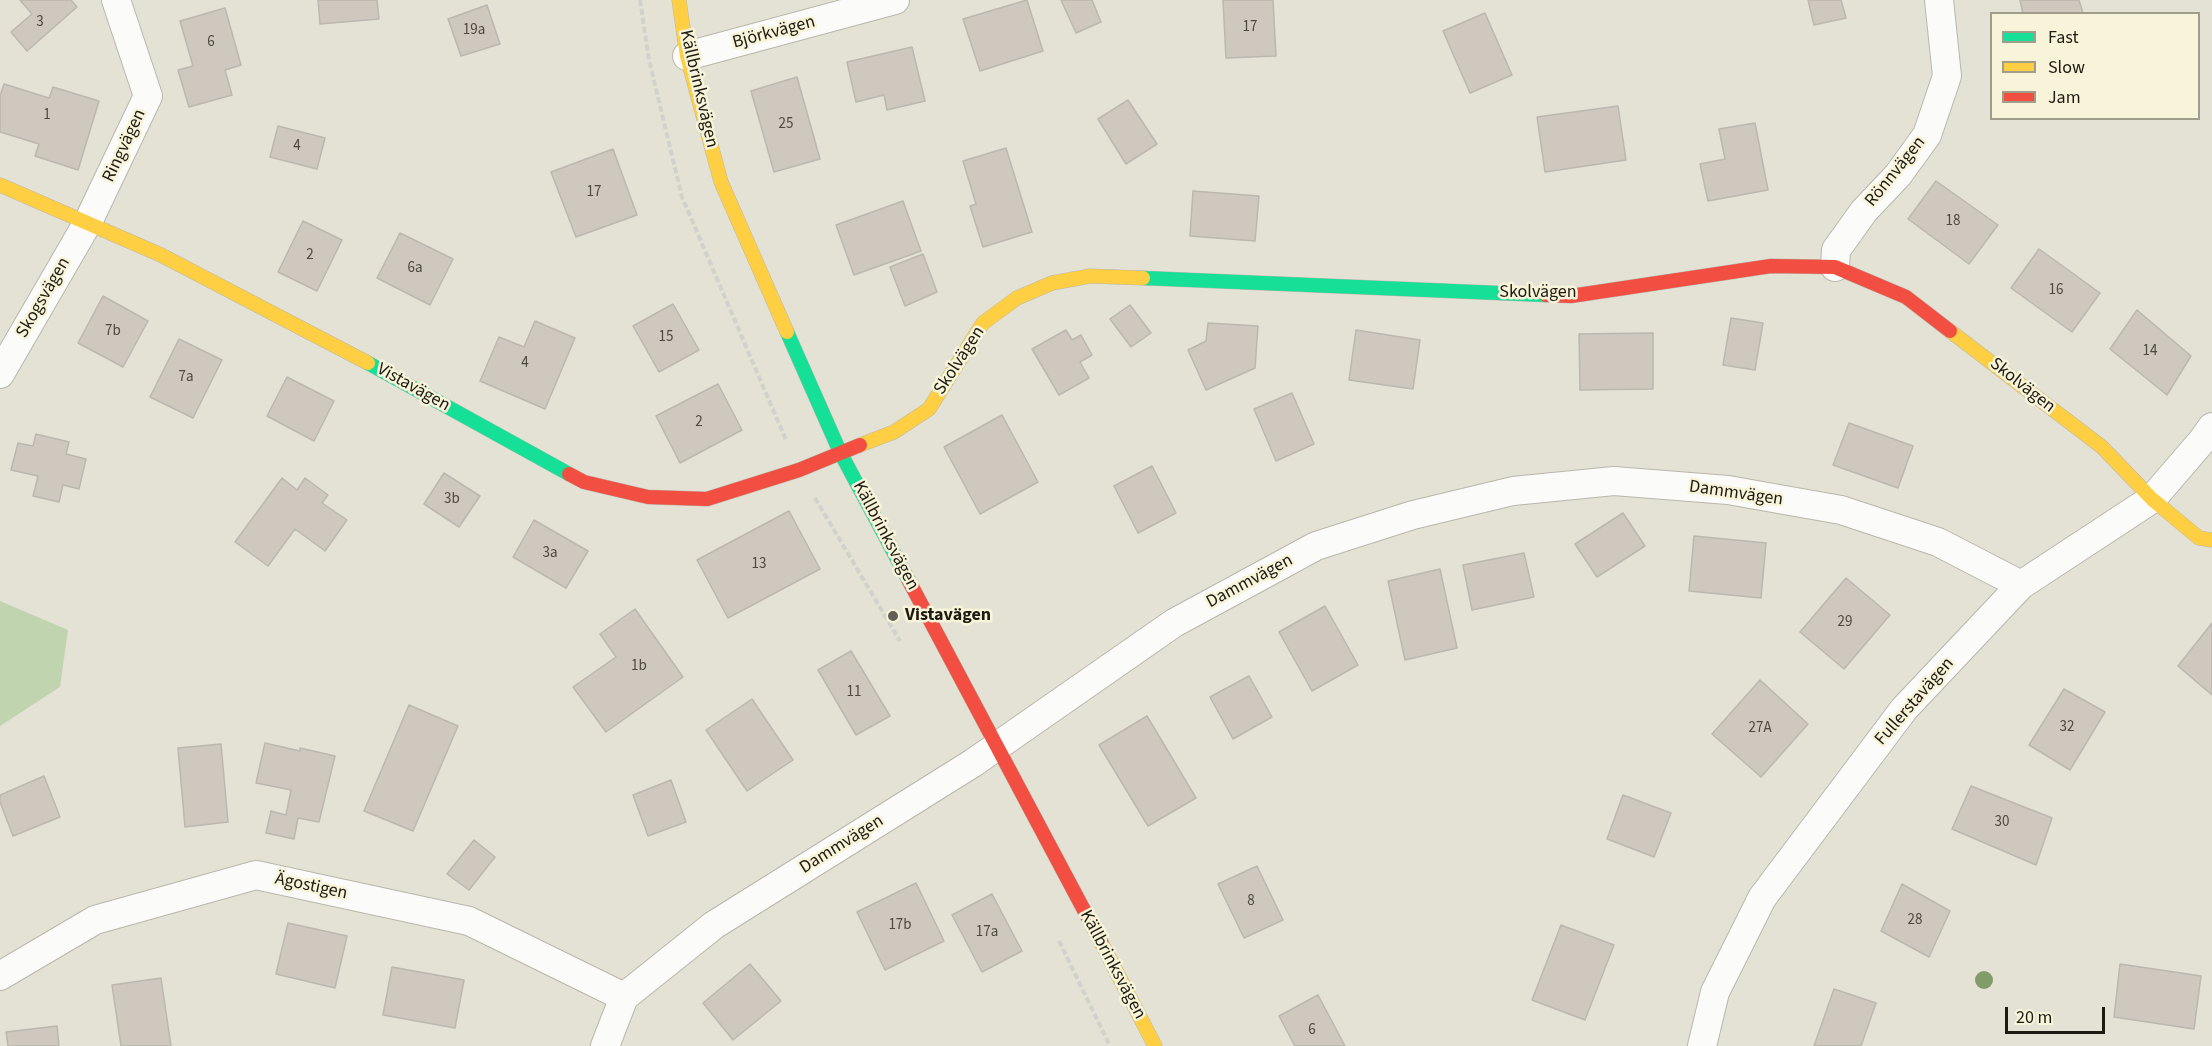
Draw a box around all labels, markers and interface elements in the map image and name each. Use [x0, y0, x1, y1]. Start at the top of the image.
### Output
street label: Björkvägen [730, 12, 818, 54]
legend [1990, 12, 2200, 120]
house number: 3 [36, 14, 44, 32]
house number: 17 [1243, 19, 1257, 37]
house number: 19a [463, 22, 485, 40]
text: Fast [2048, 25, 2079, 50]
street label: Källbrinksvägen [674, 28, 722, 150]
house number: 6 [207, 34, 215, 52]
text: Slow [2048, 55, 2085, 80]
text: Jam [2048, 85, 2081, 110]
street label: Ringvägen [99, 106, 151, 186]
house number: 1 [43, 107, 51, 125]
house number: 25 [779, 116, 793, 134]
street label: Rönnvägen [1861, 132, 1931, 212]
house number: 4 [293, 138, 301, 156]
house number: 17 [587, 184, 601, 202]
house number: 18 [1946, 213, 1960, 231]
house number: 2 [306, 247, 314, 265]
street label: Skogsvägen [12, 254, 76, 342]
house number: 6a [407, 260, 423, 278]
street label: Skolvägen [1499, 282, 1577, 304]
house number: 16 [2049, 282, 2063, 300]
house number: 7b [105, 323, 121, 341]
street label: Skolvägen [930, 323, 990, 399]
house number: 15 [659, 329, 673, 347]
house number: 14 [2143, 343, 2157, 361]
street label: Skolvägen [1985, 354, 2059, 418]
house number: 4 [521, 355, 529, 373]
street label: Vistavägen [373, 359, 453, 417]
house number: 7a [178, 369, 194, 387]
house number: 2 [695, 414, 703, 432]
street label: Dammvägen [1688, 477, 1784, 511]
street label: Källbrinksvägen [847, 478, 923, 594]
house number: 3b [444, 491, 460, 509]
house number: 3a [542, 545, 558, 563]
street label: Dammvägen [1203, 550, 1297, 614]
house number: 13 [752, 556, 766, 574]
place label: Vistavägen [905, 605, 991, 627]
marker: Vistavägen [886, 609, 900, 623]
house number: 29 [1838, 614, 1852, 632]
street label: Fullerstavägen [1871, 654, 1959, 750]
house number: 1b [631, 658, 647, 676]
house number: 11 [847, 684, 861, 702]
house number: 32 [2060, 719, 2074, 737]
house number: 27A [1748, 720, 1772, 738]
street label: Dammvägen [796, 811, 888, 879]
house number: 30 [1995, 814, 2009, 832]
street label: Ägostigen [273, 869, 349, 905]
house number: 8 [1247, 893, 1255, 911]
street label: Källbrinksvägen [1074, 907, 1150, 1023]
house number: 28 [1908, 912, 1922, 930]
house number: 17b [888, 917, 912, 935]
house number: 17a [976, 924, 998, 942]
scale bar [2008, 995, 2108, 1033]
text: 20 m [2016, 1005, 2052, 1030]
house number: 6 [1308, 1022, 1316, 1040]

